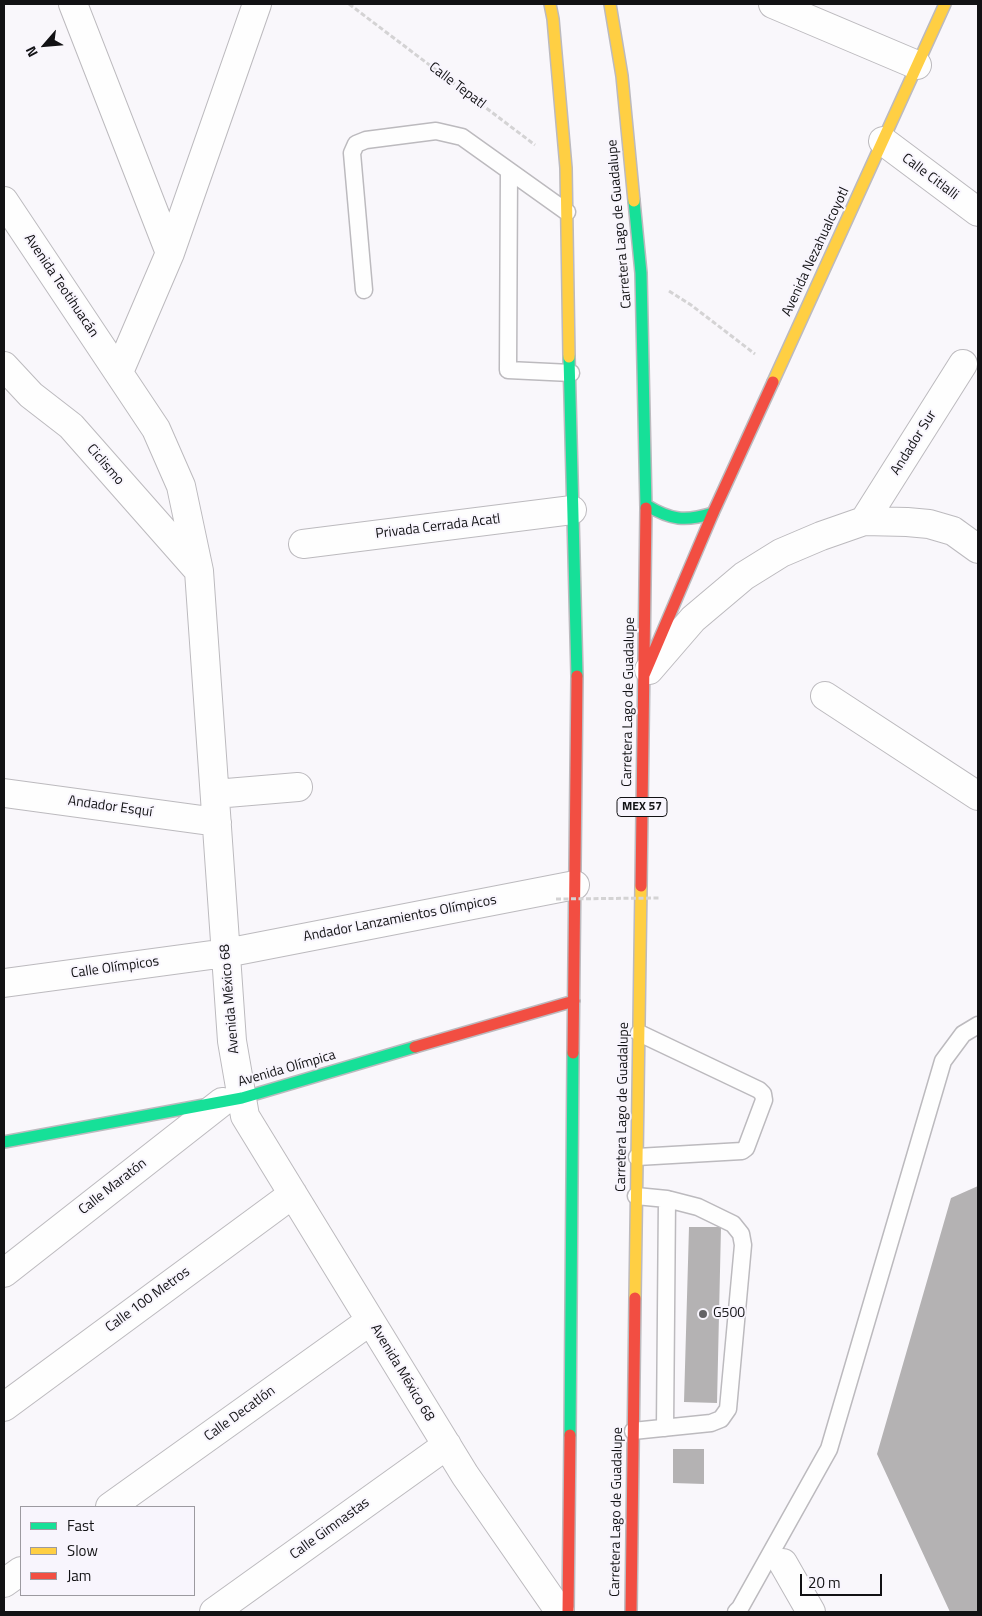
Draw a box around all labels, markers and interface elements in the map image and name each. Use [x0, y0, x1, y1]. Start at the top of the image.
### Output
north arrow [20, 20, 70, 70]
text: N [20, 43, 43, 61]
street label: Calle Tepatl [425, 59, 489, 113]
street label: Carretera Lago de Guadalupe [604, 139, 636, 309]
street label: Calle Citlalli [898, 150, 962, 204]
street label: Avenida Nezahualcoyotl [779, 185, 853, 319]
street label: Avenida Teotihuacán [20, 231, 102, 341]
street label: Andador Sur [888, 408, 940, 478]
street label: Ciclismo [83, 441, 127, 489]
street label: Privada Cerrada Acatl [375, 511, 501, 543]
street label: Carretera Lago de Guadalupe [619, 617, 639, 787]
street label: Andador Esquí [67, 793, 153, 821]
road number: MEX 57 [617, 798, 667, 816]
street label: Andador Lanzamientos Olímpicos [302, 892, 498, 946]
street label: Avenida México 68 [217, 943, 243, 1055]
street label: Calle Olímpicos [70, 953, 160, 983]
street label: Carretera Lago de Guadalupe [613, 1022, 633, 1192]
street label: Avenida Olímpica [236, 1047, 338, 1091]
street label: Calle Maratón [76, 1155, 150, 1219]
street label: Calle 100 Metros [103, 1264, 193, 1336]
place label: G500 [713, 1306, 745, 1322]
marker: G500 [697, 1308, 709, 1320]
street label: Avenida México 68 [366, 1321, 438, 1425]
street label: Calle Decatlón [201, 1383, 279, 1445]
street label: Carretera Lago de Guadalupe [607, 1427, 627, 1597]
street label: Calle Gimnastas [287, 1495, 373, 1563]
legend [20, 1506, 195, 1596]
text: Fast [67, 1514, 94, 1537]
text: Slow [67, 1539, 98, 1562]
text: Jam [67, 1564, 91, 1587]
scale bar [802, 1564, 884, 1596]
text: 20 m [808, 1571, 841, 1594]

